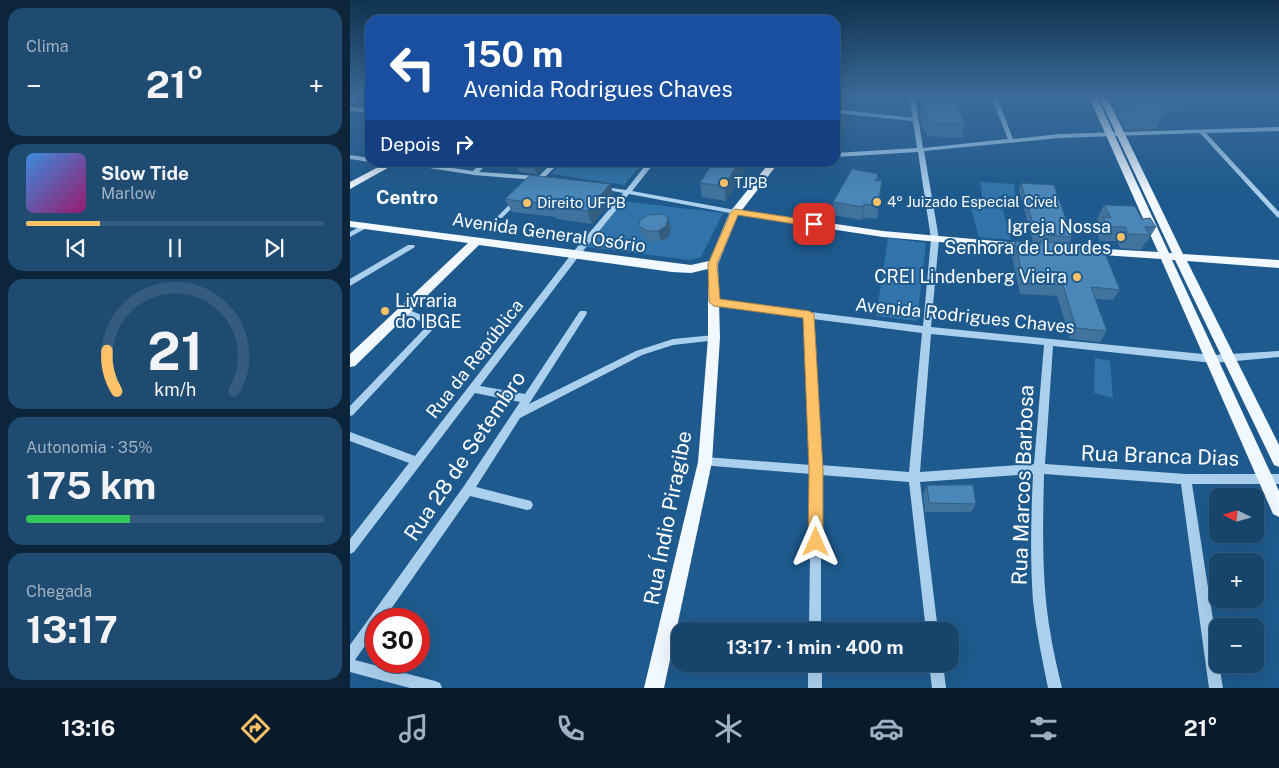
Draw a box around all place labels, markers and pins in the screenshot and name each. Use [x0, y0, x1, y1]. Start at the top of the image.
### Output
place label: TJPB [734, 174, 768, 191]
marker: TJPB [718, 177, 730, 189]
place label: 4º Juizado Especial Cível [887, 193, 1058, 210]
place label: Direito UFPB [537, 194, 626, 211]
marker: 4º Juizado Especial Cível [871, 196, 883, 208]
marker: Direito UFPB [521, 197, 533, 209]
pin [793, 203, 835, 245]
place label: Igreja Nossa Senhora de Lourdes [944, 216, 1111, 258]
marker: Igreja Nossa Senhora de Lourdes [1115, 231, 1127, 243]
place label: CREI Lindenberg Vieira [874, 266, 1067, 287]
marker: CREI Lindenberg Vieira [1071, 271, 1083, 283]
place label: Livraria do IBGE [395, 290, 462, 332]
marker: Livraria do IBGE [379, 305, 391, 317]

